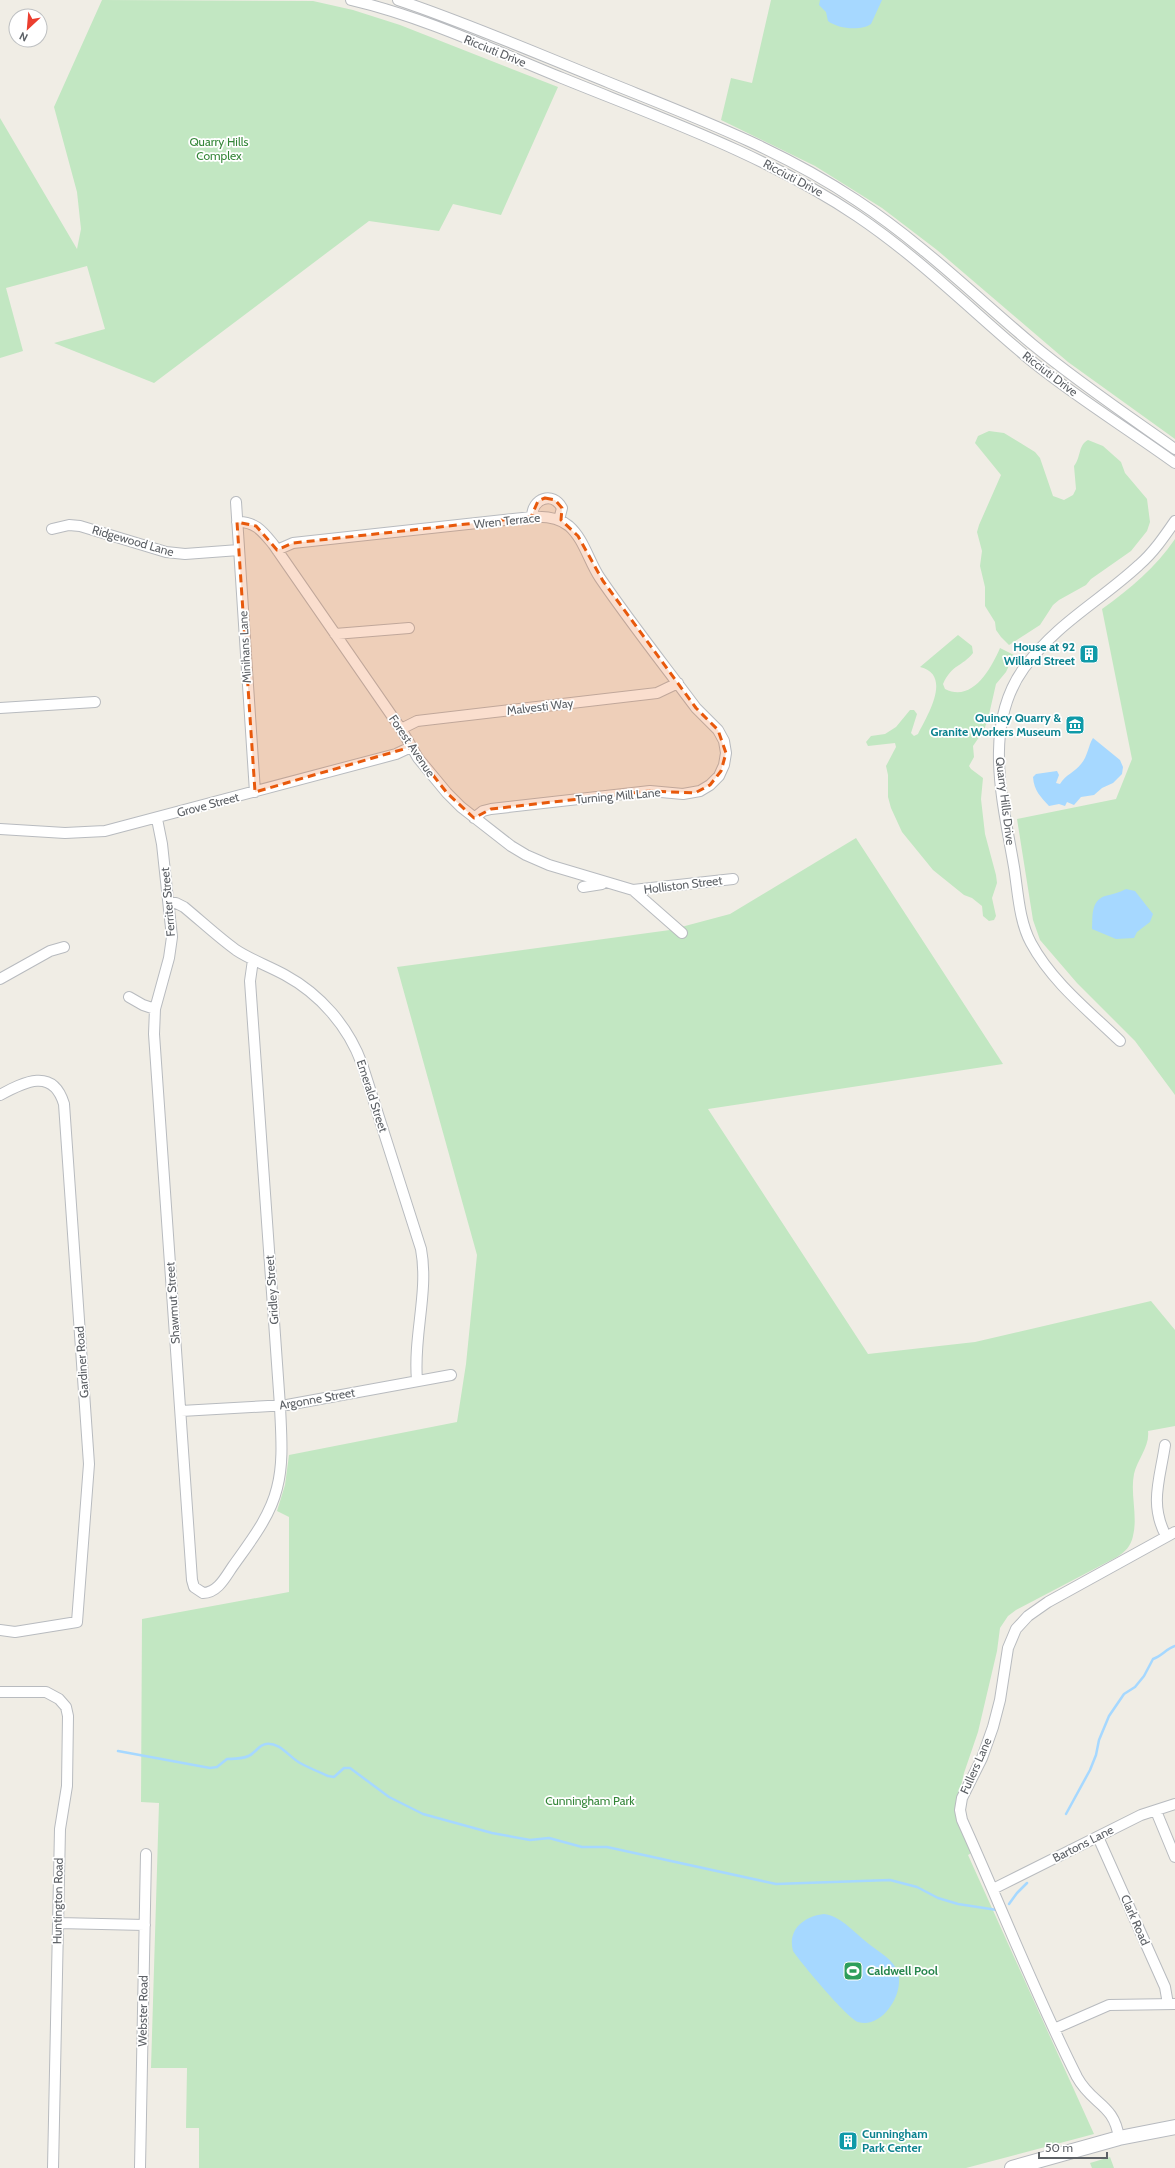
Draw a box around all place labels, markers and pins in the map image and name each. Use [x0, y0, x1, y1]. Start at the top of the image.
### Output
place label: House at 92 Willard Street [1004, 639, 1075, 668]
building icon: House at 92 Willard Street [1078, 643, 1100, 665]
place label: Quincy Quarry & Granite Workers Museum [931, 710, 1061, 739]
museum icon: Quincy Quarry & Granite Workers Museum [1064, 714, 1086, 736]
sports icon: Caldwell Pool [842, 1960, 864, 1982]
place label: Caldwell Pool [867, 1963, 938, 1978]
place label: Cunningham Park Center [862, 2126, 928, 2155]
building icon: Cunningham Park Center [837, 2130, 859, 2152]

